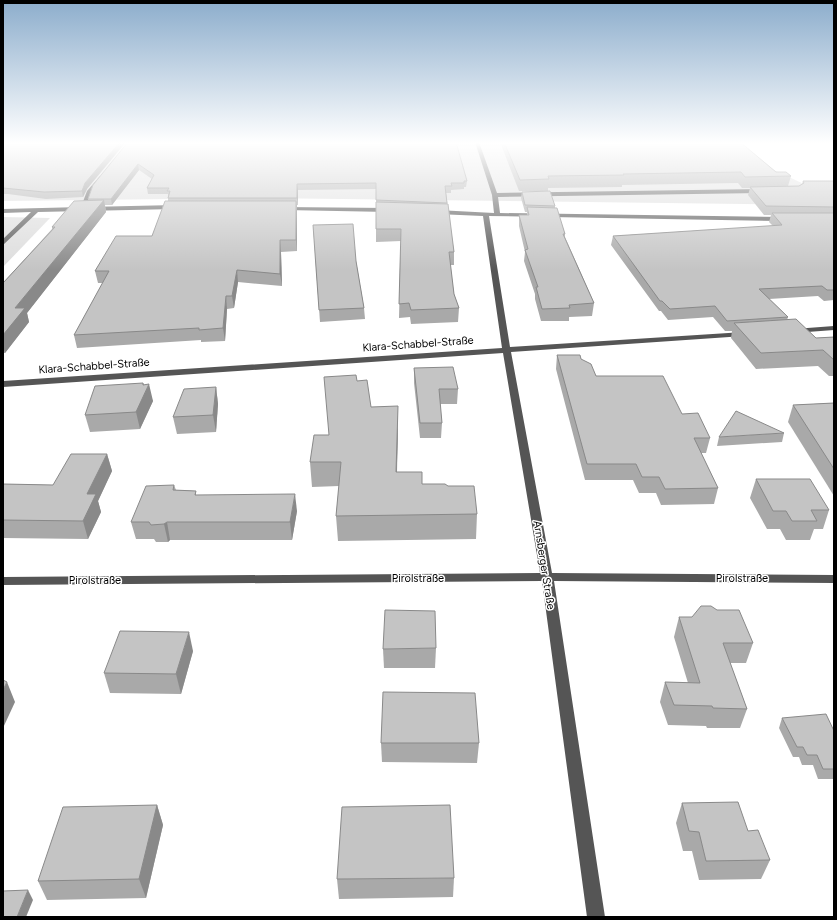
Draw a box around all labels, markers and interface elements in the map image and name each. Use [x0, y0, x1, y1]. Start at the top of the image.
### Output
street label: Klara-Schabbel-Straße [362, 334, 474, 354]
street label: Klara-Schabbel-Straße [38, 356, 150, 376]
street label: Arnsberger Straße [531, 520, 557, 610]
street label: Pirolstraße [392, 572, 444, 585]
street label: Pirolstraße [716, 572, 768, 585]
street label: Pirolstraße [69, 574, 121, 587]

